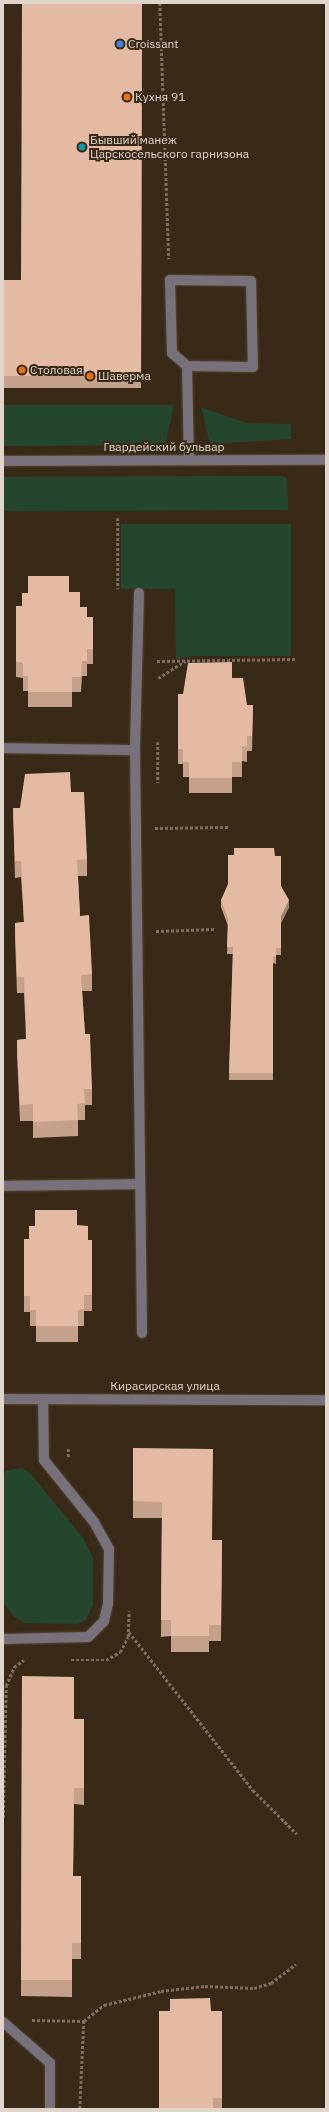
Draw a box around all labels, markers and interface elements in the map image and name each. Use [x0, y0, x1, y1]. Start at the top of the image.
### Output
place label: Croissant [128, 37, 179, 51]
marker: Croissant [115, 39, 125, 49]
place label: Кухня 91 [135, 90, 185, 104]
marker: Кухня 91 [122, 92, 132, 102]
place label: Бывший манеж Царскосельского гарнизона [90, 133, 249, 161]
marker: Бывший манеж Царскосельского гарнизона [77, 142, 87, 152]
place label: Столовая [30, 363, 83, 377]
marker: Столовая [17, 365, 27, 375]
place label: Шаверма [98, 369, 151, 383]
marker: Шаверма [85, 371, 95, 381]
street label: Гвардейский бульвар [103, 440, 225, 454]
street label: Кирасирская улица [110, 1379, 220, 1393]

